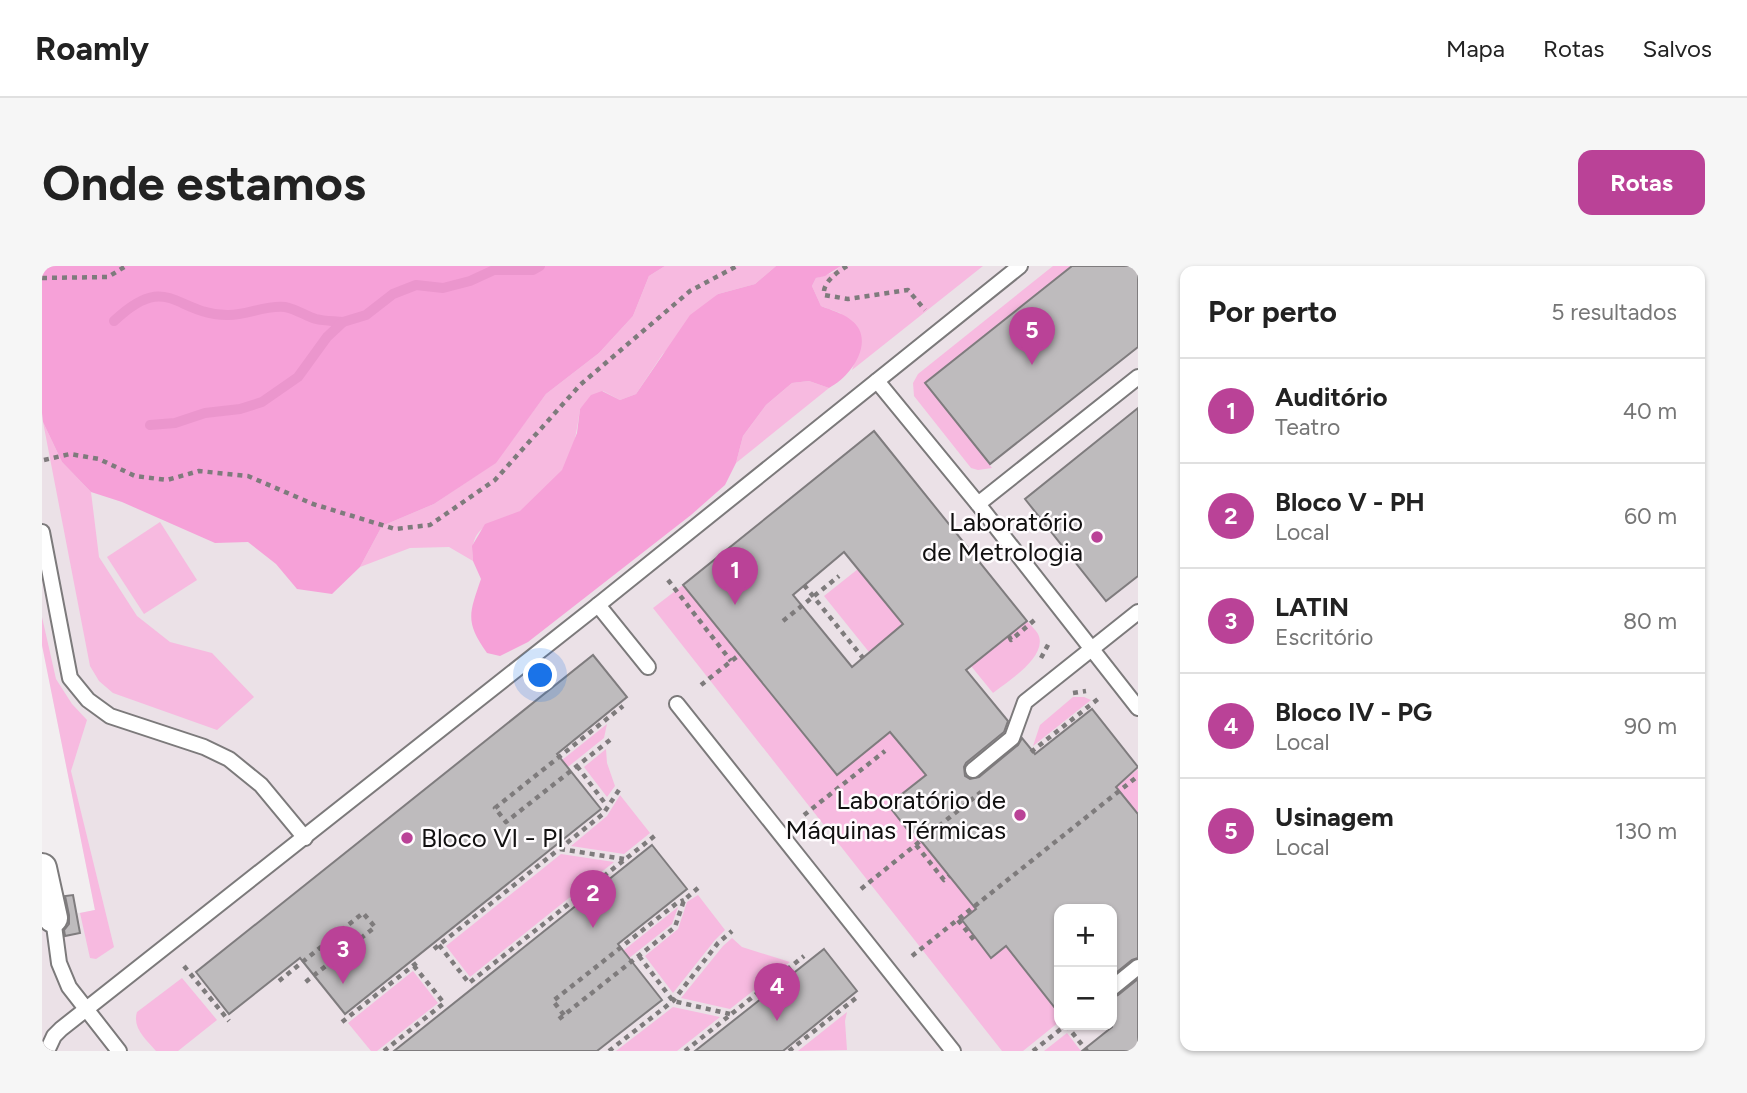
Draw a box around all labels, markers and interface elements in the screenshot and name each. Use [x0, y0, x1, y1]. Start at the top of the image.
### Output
text: Roamly [35, 29, 149, 68]
text: Mapa [1446, 34, 1505, 63]
text: Rotas [1543, 34, 1604, 63]
text: Salvos [1642, 34, 1712, 63]
button: Rotas [1578, 150, 1705, 215]
text: Onde estamos [42, 153, 366, 212]
text: Por perto [1208, 293, 1337, 330]
text: 5 resultados [1551, 298, 1677, 326]
pin: 5 [1009, 307, 1055, 365]
text: Auditório [1275, 381, 1388, 413]
text: 1 [1226, 397, 1236, 425]
text: 40 m [1623, 397, 1677, 425]
text: Teatro [1275, 413, 1340, 441]
text: Bloco V - PH [1275, 486, 1425, 518]
text: 2 [1224, 502, 1238, 530]
text: 60 m [1624, 502, 1677, 530]
place label: Laboratório de Metrologia [922, 506, 1083, 568]
text: Local [1275, 518, 1330, 546]
marker: Laboratório de Metrologia [1089, 529, 1105, 545]
pin: 1 [712, 547, 758, 605]
text: LATIN [1275, 591, 1349, 623]
text: 3 [1225, 607, 1237, 635]
text: 80 m [1623, 607, 1677, 635]
text: Escritório [1275, 623, 1373, 651]
your location [523, 658, 557, 692]
text: Bloco IV - PG [1275, 696, 1432, 728]
text: 4 [1224, 712, 1238, 740]
text: 90 m [1624, 712, 1677, 740]
text: Local [1275, 728, 1330, 756]
place label: Laboratório de Máquinas Térmicas [786, 784, 1006, 846]
text: Usinagem [1275, 801, 1394, 833]
marker: Laboratório de Máquinas Térmicas [1012, 807, 1028, 823]
text: 5 [1224, 817, 1238, 845]
text: 130 m [1615, 817, 1677, 845]
place label: Bloco VI - PI [421, 822, 564, 854]
marker: Bloco VI - PI [399, 830, 415, 846]
text: Local [1275, 833, 1330, 861]
pin: 2 [570, 870, 616, 928]
map controls [1054, 904, 1117, 1030]
button: + [1054, 904, 1117, 967]
pin: 3 [320, 926, 366, 984]
pin: 4 [754, 963, 800, 1021]
button: − [1054, 967, 1117, 1030]

